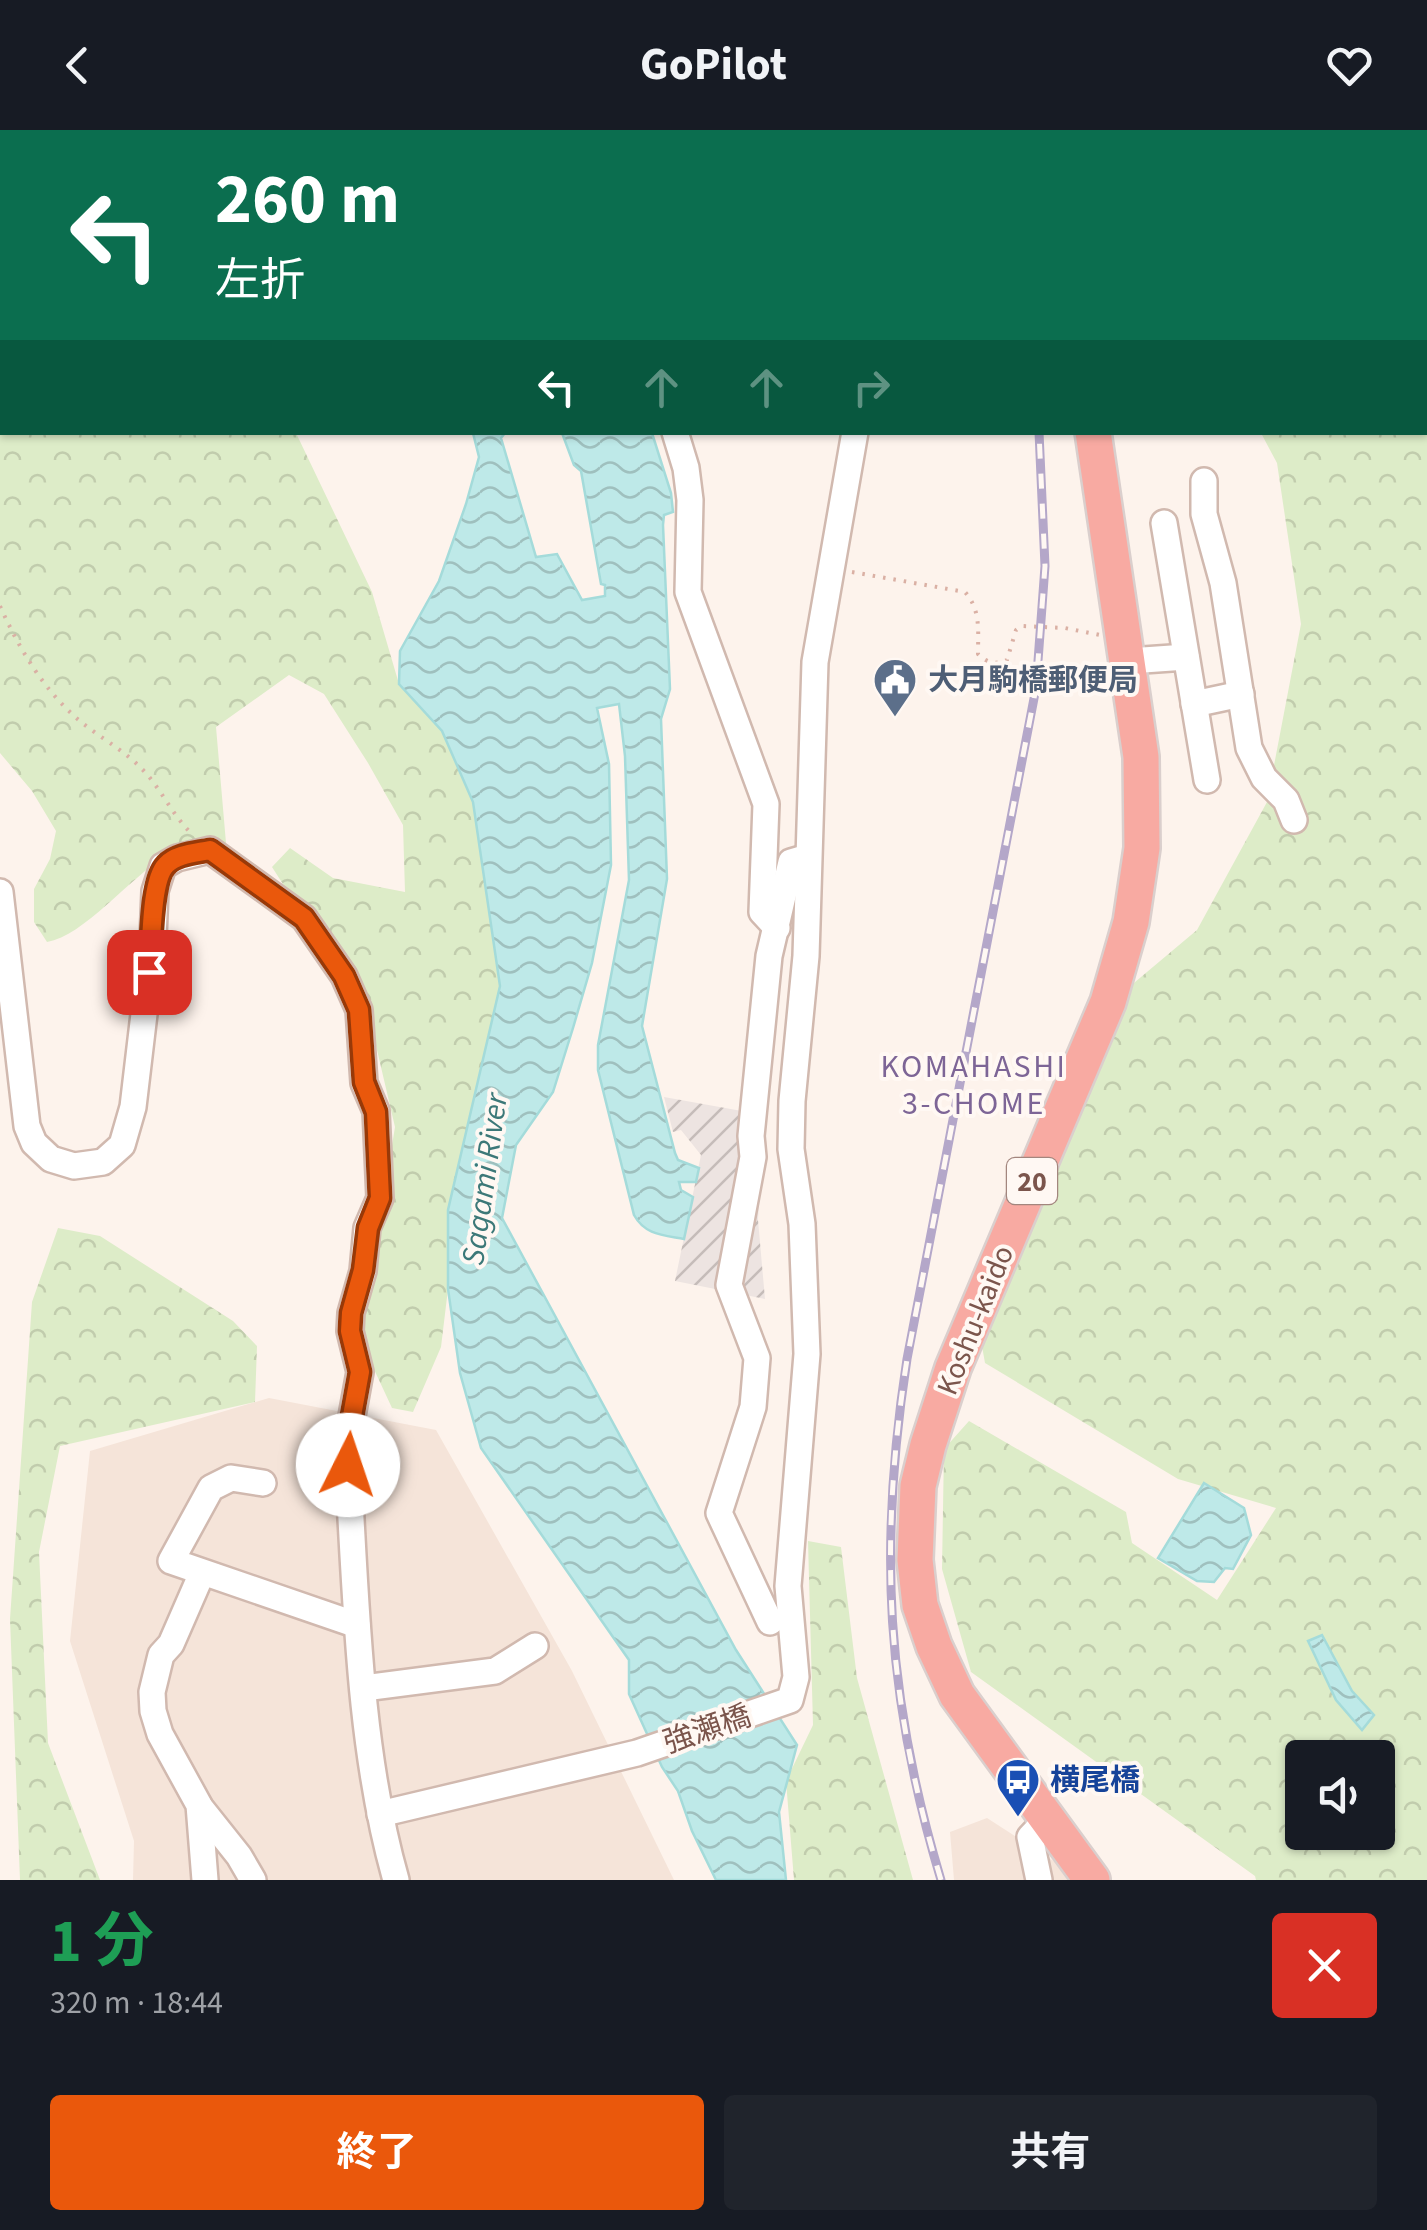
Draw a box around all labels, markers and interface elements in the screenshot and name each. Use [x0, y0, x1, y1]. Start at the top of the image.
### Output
text: GoPilot [640, 33, 787, 97]
icon: back [50, 38, 105, 93]
icon: heart [1322, 38, 1377, 93]
text: 260 m [215, 150, 400, 250]
icon: left [50, 170, 180, 300]
text: 左折 [215, 249, 305, 313]
icon: left [529, 360, 584, 415]
icon: ahead [634, 360, 689, 415]
icon: ahead [739, 360, 794, 415]
icon: right [844, 360, 899, 415]
public building icon: 大月駒橋郵便局 [872, 657, 918, 718]
place label: 大月駒橋郵便局 [928, 659, 1138, 702]
pin [107, 930, 192, 1015]
icon: arrive [122, 945, 177, 1000]
district label: KOMAHASHI 3-CHOME [881, 1044, 1067, 1127]
water label: Sagami River [450, 1088, 520, 1268]
road number: 20 [1007, 1158, 1057, 1204]
street label: Koshu-kaido [926, 1239, 1025, 1401]
position arrow [296, 1413, 400, 1517]
street label: 強瀬橋 [658, 1694, 757, 1764]
map controls [1285, 1740, 1395, 1850]
button: sound [1285, 1740, 1395, 1850]
bus stop icon: 横尾橋 [995, 1757, 1041, 1818]
place label: 横尾橋 [1050, 1759, 1140, 1802]
text: 1 分 [50, 1900, 154, 1985]
button: close [1272, 1913, 1377, 2018]
text: 320 m · 18:44 [50, 1980, 223, 2026]
button: 終了 [50, 2095, 704, 2210]
button: 共有 [724, 2095, 1377, 2210]

